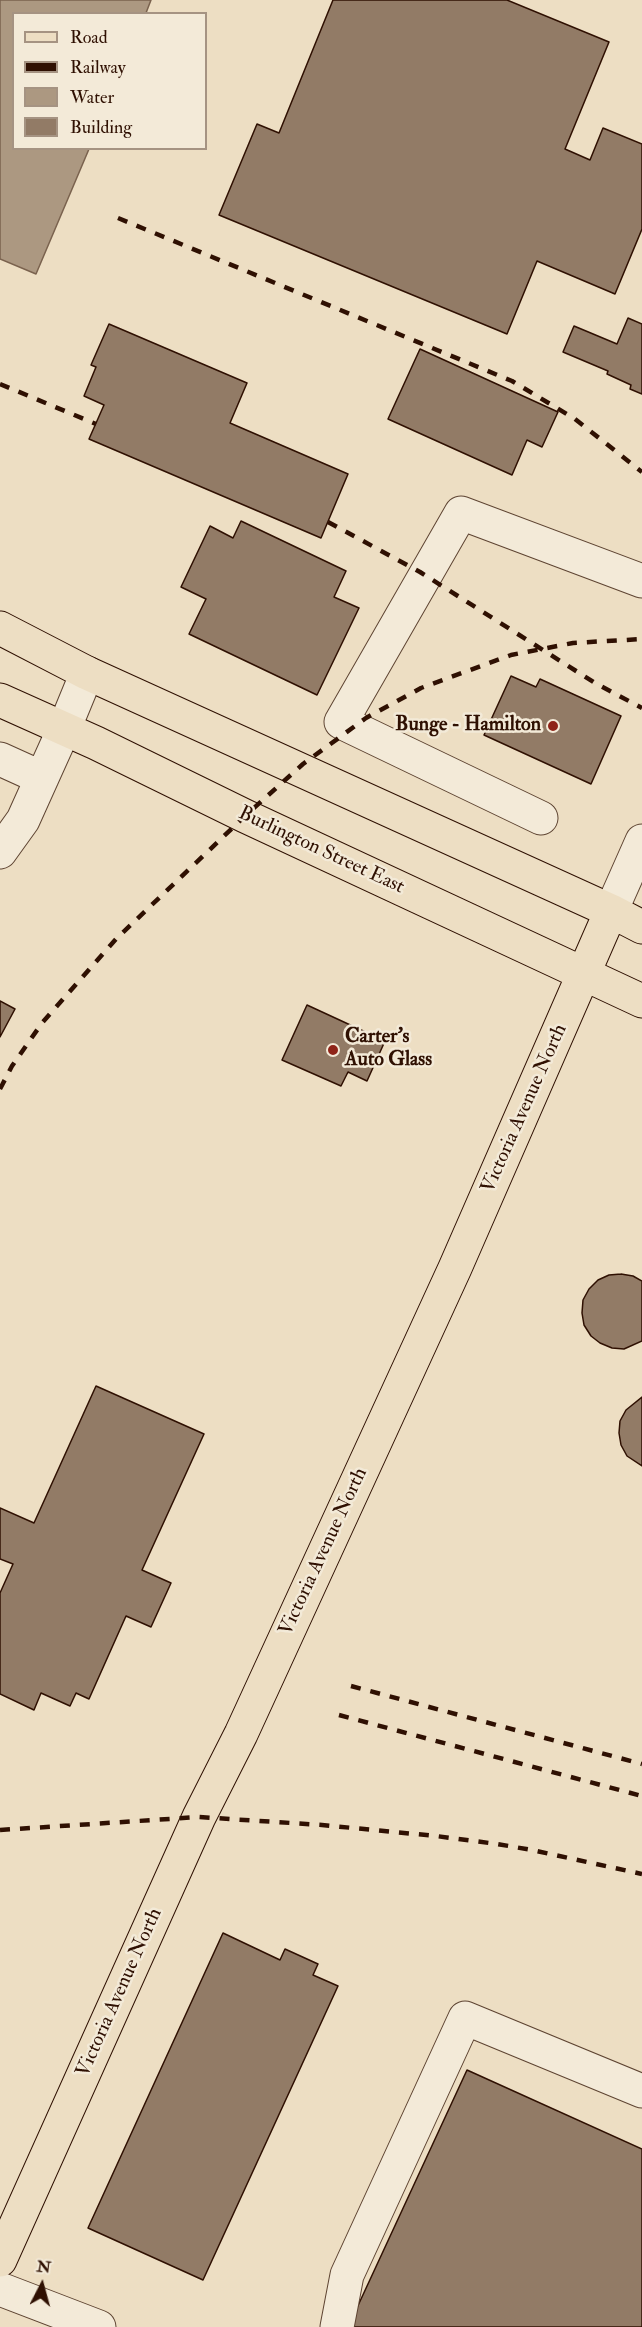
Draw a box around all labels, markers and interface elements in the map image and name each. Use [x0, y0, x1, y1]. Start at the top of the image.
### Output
legend [12, 12, 207, 150]
text: Road [70, 26, 108, 49]
text: Railway [70, 56, 126, 79]
text: Water [70, 86, 114, 109]
text: Building [70, 116, 132, 139]
place label: Bunge - Hamilton [395, 714, 541, 738]
marker: Bunge - Hamilton [546, 719, 560, 733]
street label: Burlington Street East [234, 802, 408, 900]
street label: Victoria Avenue North [477, 1021, 573, 1197]
place label: Carter's Auto Glass [345, 1026, 432, 1073]
marker: Carter's Auto Glass [326, 1043, 340, 1057]
street label: Victoria Avenue North [275, 1464, 373, 1640]
street label: Victoria Avenue North [72, 1905, 168, 2081]
north arrow [12, 2255, 72, 2315]
text: N [36, 2256, 52, 2278]

